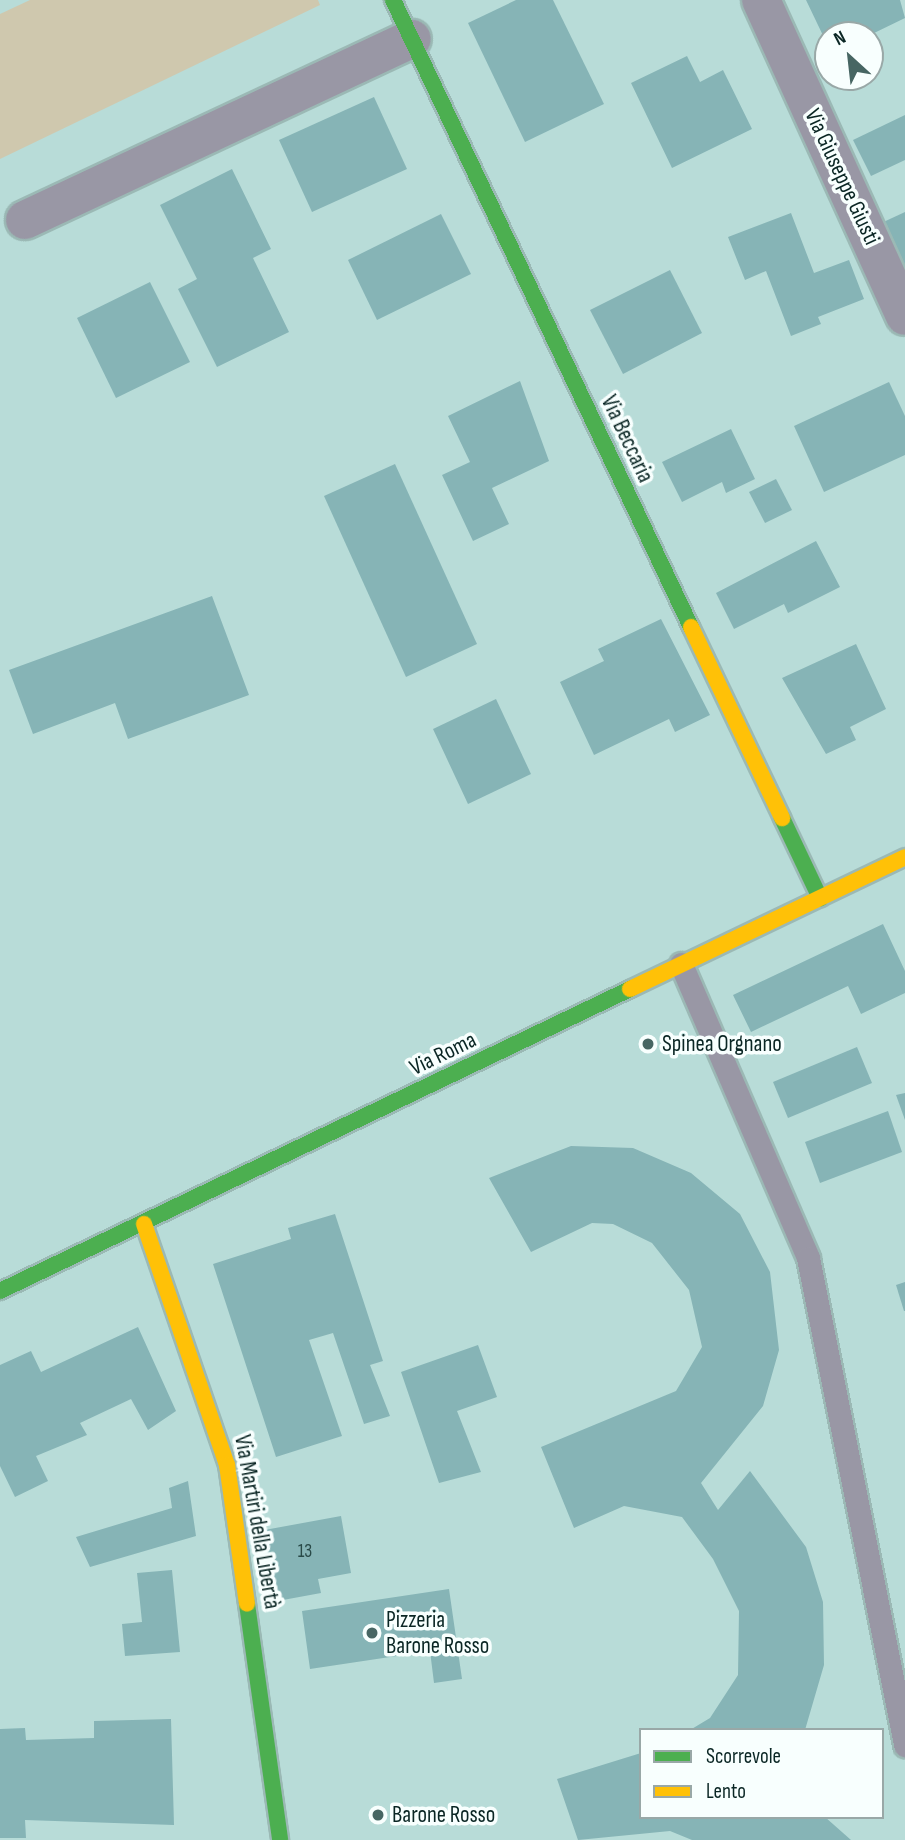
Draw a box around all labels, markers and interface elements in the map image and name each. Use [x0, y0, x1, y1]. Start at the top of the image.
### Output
north arrow [814, 21, 884, 91]
text: N [830, 26, 850, 51]
street label: Via Giuseppe Giusti [798, 105, 886, 249]
street label: Via Beccaria [595, 391, 659, 487]
street label: Via Roma [405, 1026, 481, 1082]
place label: Spinea Orgnano [662, 1030, 782, 1058]
marker: Spinea Orgnano [640, 1036, 656, 1052]
street label: Via Martiri della Libertà [228, 1433, 286, 1611]
house number: 13 [298, 1541, 312, 1563]
place label: Pizzeria Barone Rosso [386, 1606, 489, 1660]
marker: Pizzeria Barone Rosso [364, 1625, 380, 1641]
legend [639, 1728, 884, 1819]
text: Scorrevole [706, 1744, 781, 1769]
text: Lento [706, 1779, 746, 1804]
place label: Barone Rosso [392, 1801, 495, 1829]
marker: Barone Rosso [370, 1807, 386, 1823]

